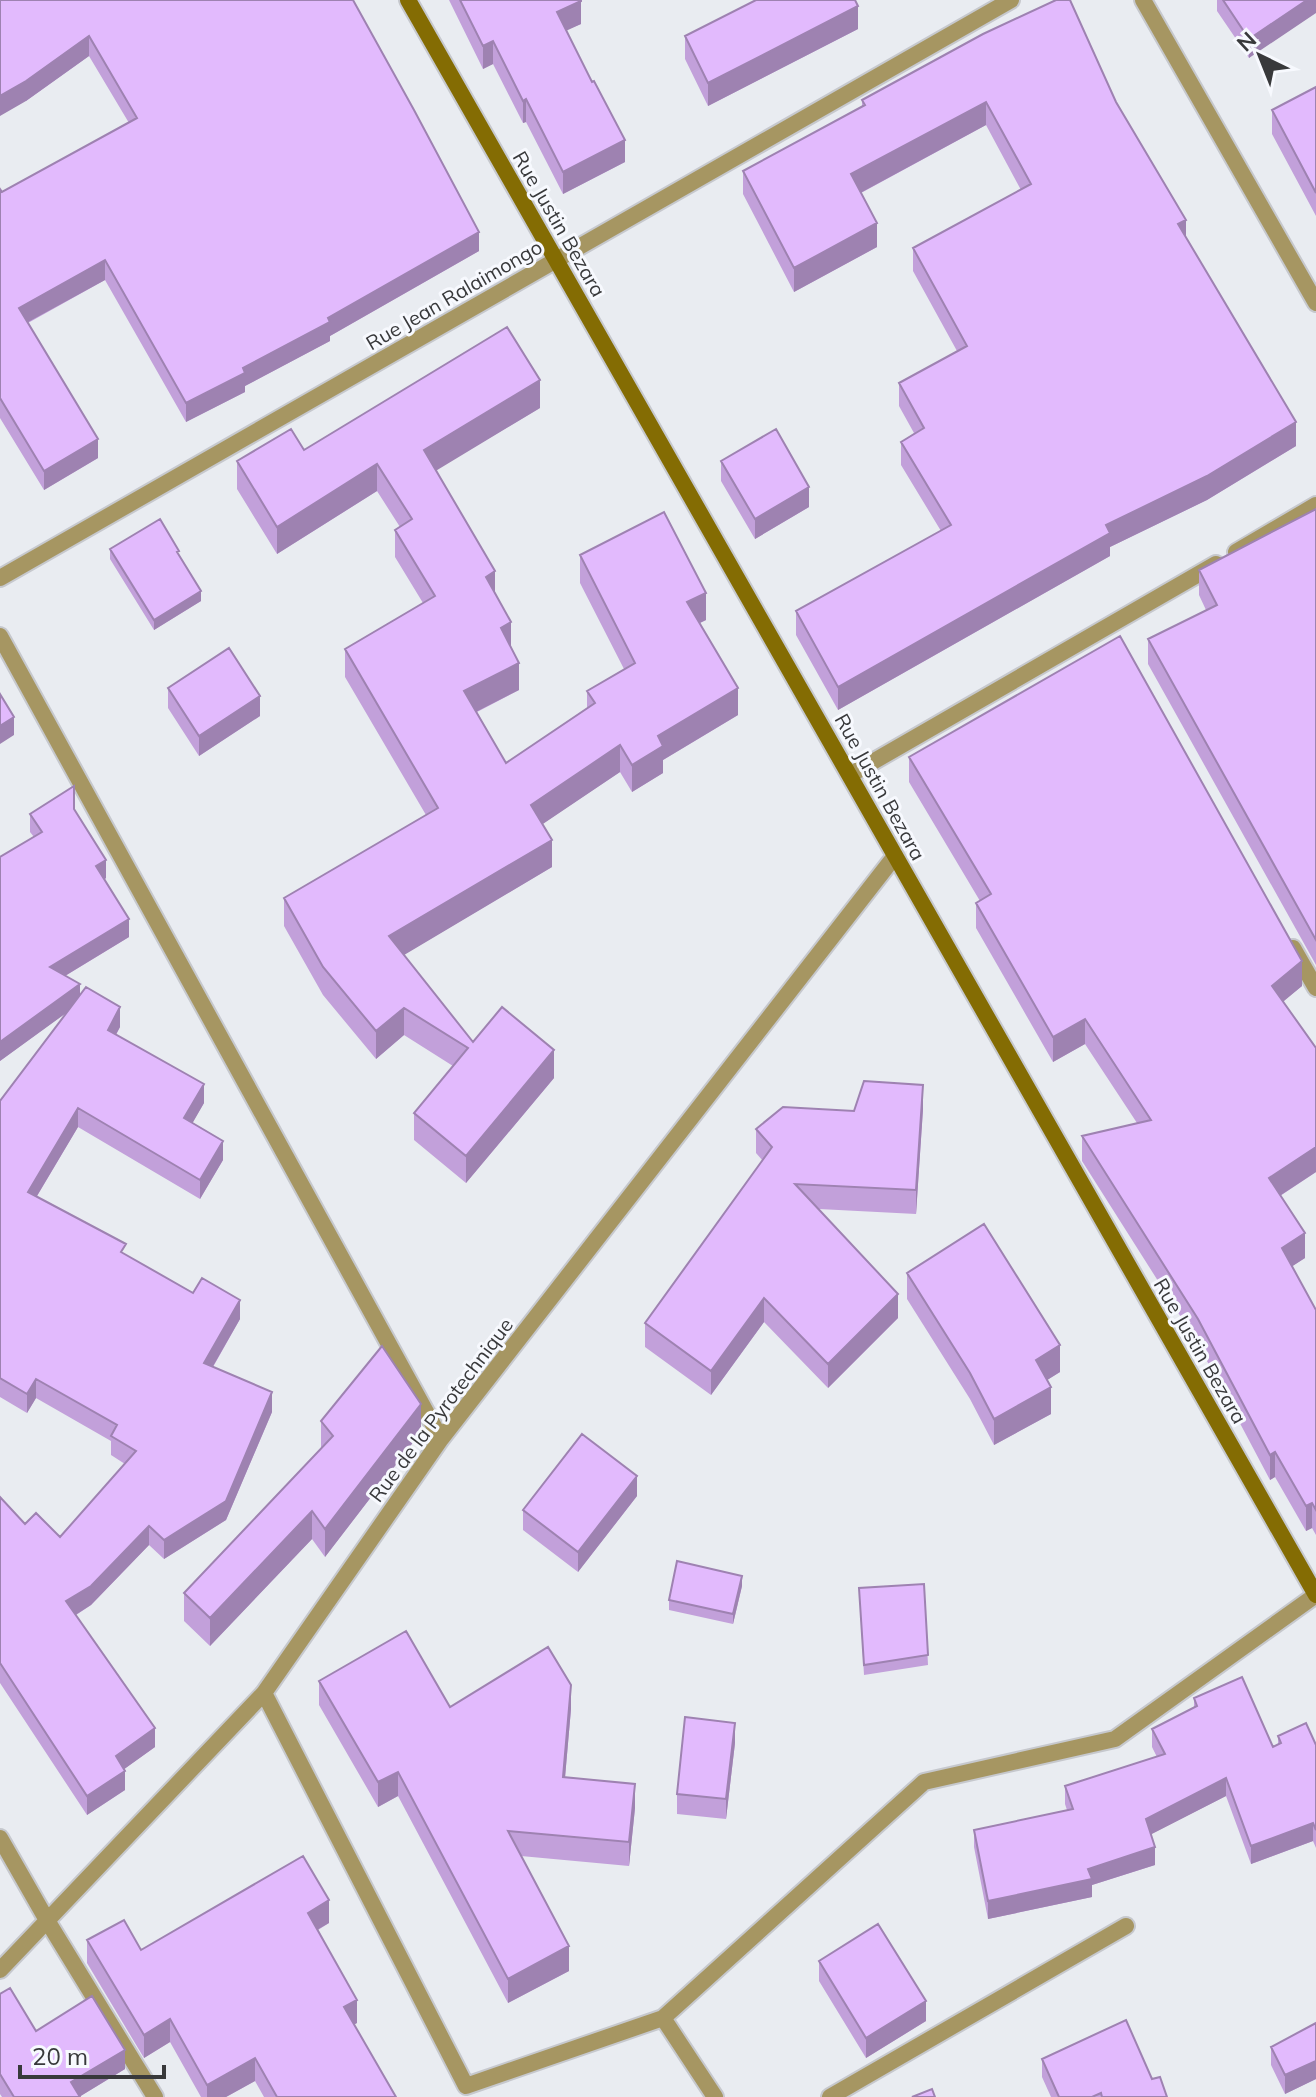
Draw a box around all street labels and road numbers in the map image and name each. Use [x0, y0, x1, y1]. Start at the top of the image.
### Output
street label: Rue Justin Bezara [508, 146, 611, 301]
street label: Rue Jean Ralaimongo [361, 234, 546, 355]
street label: Rue Justin Bezara [830, 709, 931, 865]
street label: Rue Justin Bezara [1149, 1273, 1252, 1428]
street label: Rue de la Pyrotechnique [363, 1313, 518, 1507]

